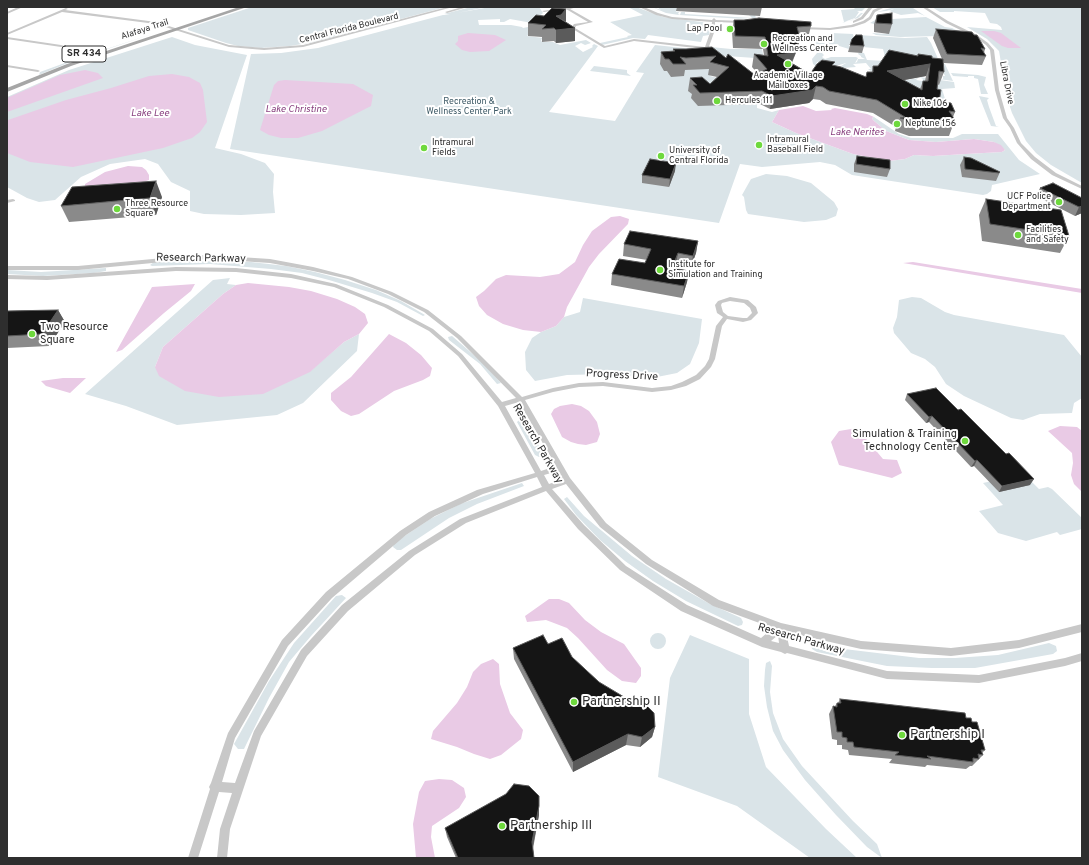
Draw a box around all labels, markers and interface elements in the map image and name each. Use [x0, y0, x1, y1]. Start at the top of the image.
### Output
street label: Central Florida Boulevard [298, 11, 400, 47]
street label: Alafaya Trail [120, 17, 170, 43]
place label: Lap Pool [687, 24, 722, 34]
marker: Lap Pool [725, 24, 735, 34]
place label: Recreation and Wellness Center [772, 34, 837, 55]
marker: Recreation and Wellness Center [759, 39, 769, 49]
road number: SR 434 [62, 46, 106, 62]
marker: Academic Village Mailboxes [783, 59, 793, 69]
street label: Libra Drive [997, 60, 1015, 106]
place label: Academic Village Mailboxes [753, 71, 823, 92]
marker: Hercules 111 [712, 96, 722, 106]
place label: Hercules 111 [725, 96, 773, 106]
park label: Recreation & Wellness Center Park [426, 97, 512, 118]
marker: Nike 106 [900, 99, 910, 109]
place label: Nike 106 [913, 99, 948, 109]
water label: Lake Christine [265, 104, 327, 116]
water label: Lake Lee [131, 108, 169, 120]
marker: Neptune 156 [892, 119, 902, 129]
place label: Neptune 156 [905, 119, 956, 129]
water label: Lake Nerites [830, 127, 884, 139]
place label: Intramural Baseball Field [767, 135, 823, 156]
place label: Intramural Fields [432, 138, 474, 159]
marker: Intramural Baseball Field [754, 140, 764, 150]
marker: Intramural Fields [419, 143, 429, 153]
place label: University of Central Florida [669, 146, 728, 167]
marker: University of Central Florida [656, 151, 666, 161]
place label: UCF Police Department [1002, 192, 1051, 213]
marker: UCF Police Department [1054, 197, 1064, 207]
place label: Three Resource Square [125, 199, 188, 220]
marker: Three Resource Square [112, 204, 122, 214]
place label: Facilities and Safety [1026, 225, 1069, 246]
marker: Facilities and Safety [1013, 230, 1023, 240]
street label: Research Parkway [156, 252, 246, 266]
place label: Institute for Simulation and Training [668, 260, 763, 281]
marker: Institute for Simulation and Training [655, 265, 665, 275]
place label: Two Resource Square [40, 321, 108, 347]
marker: Two Resource Square [27, 329, 37, 339]
street label: Progress Drive [586, 368, 658, 384]
street label: Research Parkway [509, 402, 565, 486]
place label: Simulation & Training Technology Center [852, 428, 957, 454]
marker: Simulation & Training Technology Center [960, 436, 970, 446]
street label: Research Parkway [756, 621, 846, 659]
place label: Partnership II [582, 694, 661, 710]
marker: Partnership II [569, 697, 579, 707]
place label: Partnership I [910, 727, 985, 743]
marker: Partnership I [897, 730, 907, 740]
place label: Partnership III [510, 818, 592, 834]
marker: Partnership III [497, 821, 507, 831]

